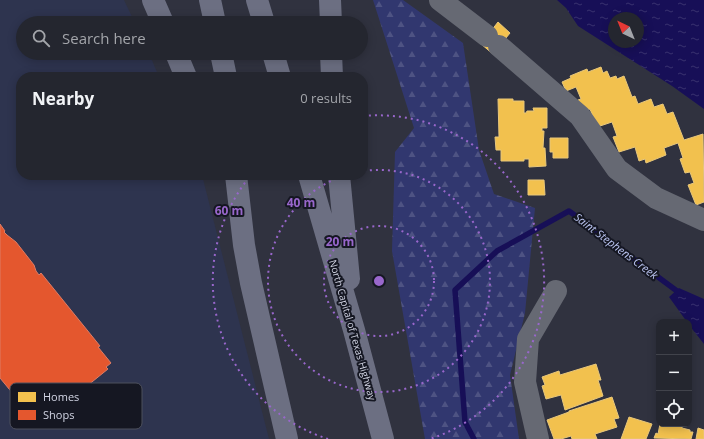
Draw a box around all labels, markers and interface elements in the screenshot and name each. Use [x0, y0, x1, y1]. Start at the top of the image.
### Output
north arrow [608, 12, 644, 48]
search box [16, 16, 368, 60]
icon: search [30, 27, 52, 49]
text: Search here [62, 28, 146, 48]
text: Nearby [32, 87, 94, 110]
text: 0 results [300, 89, 352, 107]
text: 40 m [287, 194, 315, 211]
text: 60 m [215, 202, 243, 219]
water label: Saint Stephens Creek [571, 209, 662, 282]
text: 20 m [326, 233, 354, 250]
street label: North Capital of Texas Highway [326, 258, 380, 403]
centre of rings [372, 274, 386, 288]
map controls [656, 319, 692, 427]
button: + [656, 319, 692, 355]
button: − [656, 355, 692, 391]
legend [10, 383, 142, 429]
text: Homes [43, 389, 79, 404]
button: locate [656, 391, 692, 427]
text: Shops [43, 407, 74, 422]

